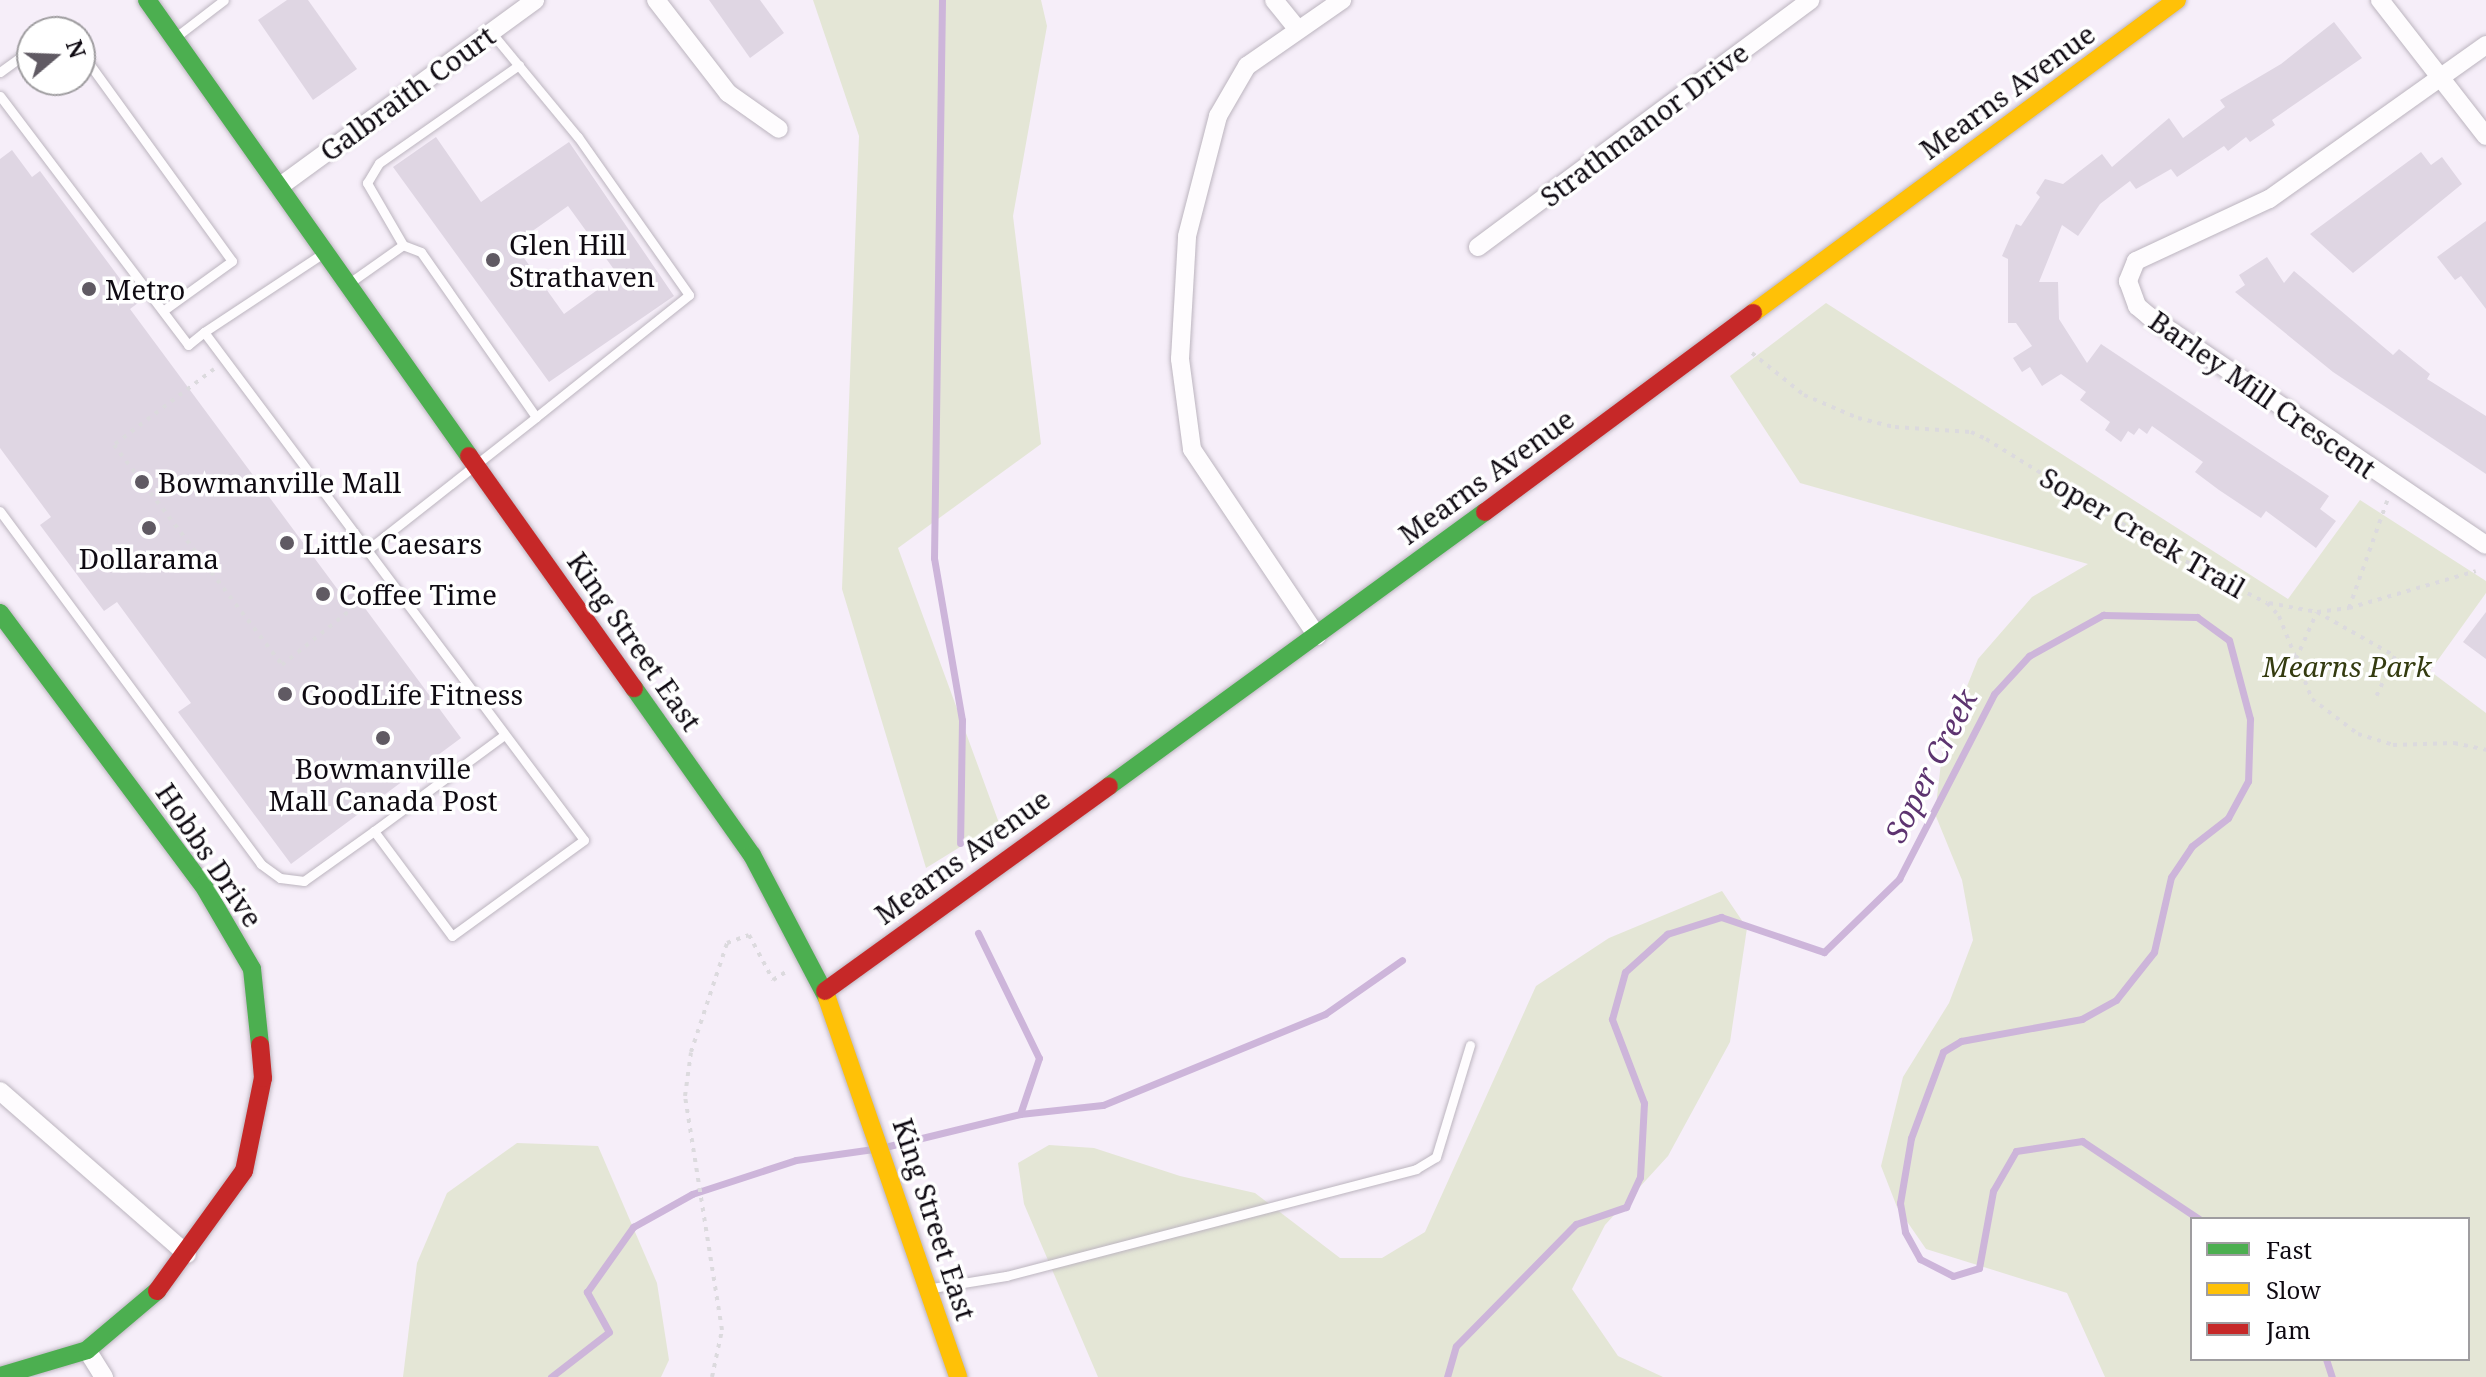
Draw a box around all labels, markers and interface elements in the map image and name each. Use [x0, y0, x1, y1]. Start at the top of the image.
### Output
north arrow [16, 16, 96, 96]
street label: Mearns Avenue [1913, 16, 2101, 166]
street label: Galbraith Court [313, 18, 501, 168]
street label: Strathmanor Drive [1533, 35, 1755, 213]
text: N [60, 36, 94, 62]
place label: Glen Hill Strathaven [509, 227, 655, 293]
marker: Glen Hill Strathaven [484, 251, 502, 269]
place label: Metro [105, 272, 185, 306]
marker: Metro [80, 280, 98, 298]
street label: Barley Mill Crescent [2143, 303, 2383, 485]
street label: Mearns Avenue [1392, 401, 1580, 551]
street label: Soper Creek Trail [2034, 460, 2252, 604]
place label: Bowmanville Mall [158, 465, 401, 499]
marker: Bowmanville Mall [133, 473, 151, 491]
marker: Dollarama [140, 519, 158, 537]
place label: Little Caesars [303, 526, 482, 560]
marker: Little Caesars [278, 534, 296, 552]
place label: Dollarama [79, 541, 219, 575]
street label: King Street East [561, 545, 709, 737]
place label: Coffee Time [339, 577, 497, 611]
marker: Coffee Time [314, 585, 332, 603]
park label: Mearns Park [2262, 649, 2432, 683]
place label: GoodLife Fitness [301, 677, 523, 711]
water label: Soper Creek [1877, 684, 1985, 848]
marker: GoodLife Fitness [276, 685, 294, 703]
marker: Bowmanville Mall Canada Post [374, 729, 392, 747]
place label: Bowmanville Mall Canada Post [268, 751, 498, 817]
street label: Hobbs Drive [150, 777, 270, 933]
street label: Mearns Avenue [868, 781, 1056, 931]
street label: King Street East [887, 1114, 983, 1324]
legend [2190, 1217, 2470, 1361]
text: Fast [2266, 1233, 2312, 1266]
text: Slow [2266, 1273, 2321, 1306]
text: Jam [2266, 1313, 2311, 1346]

